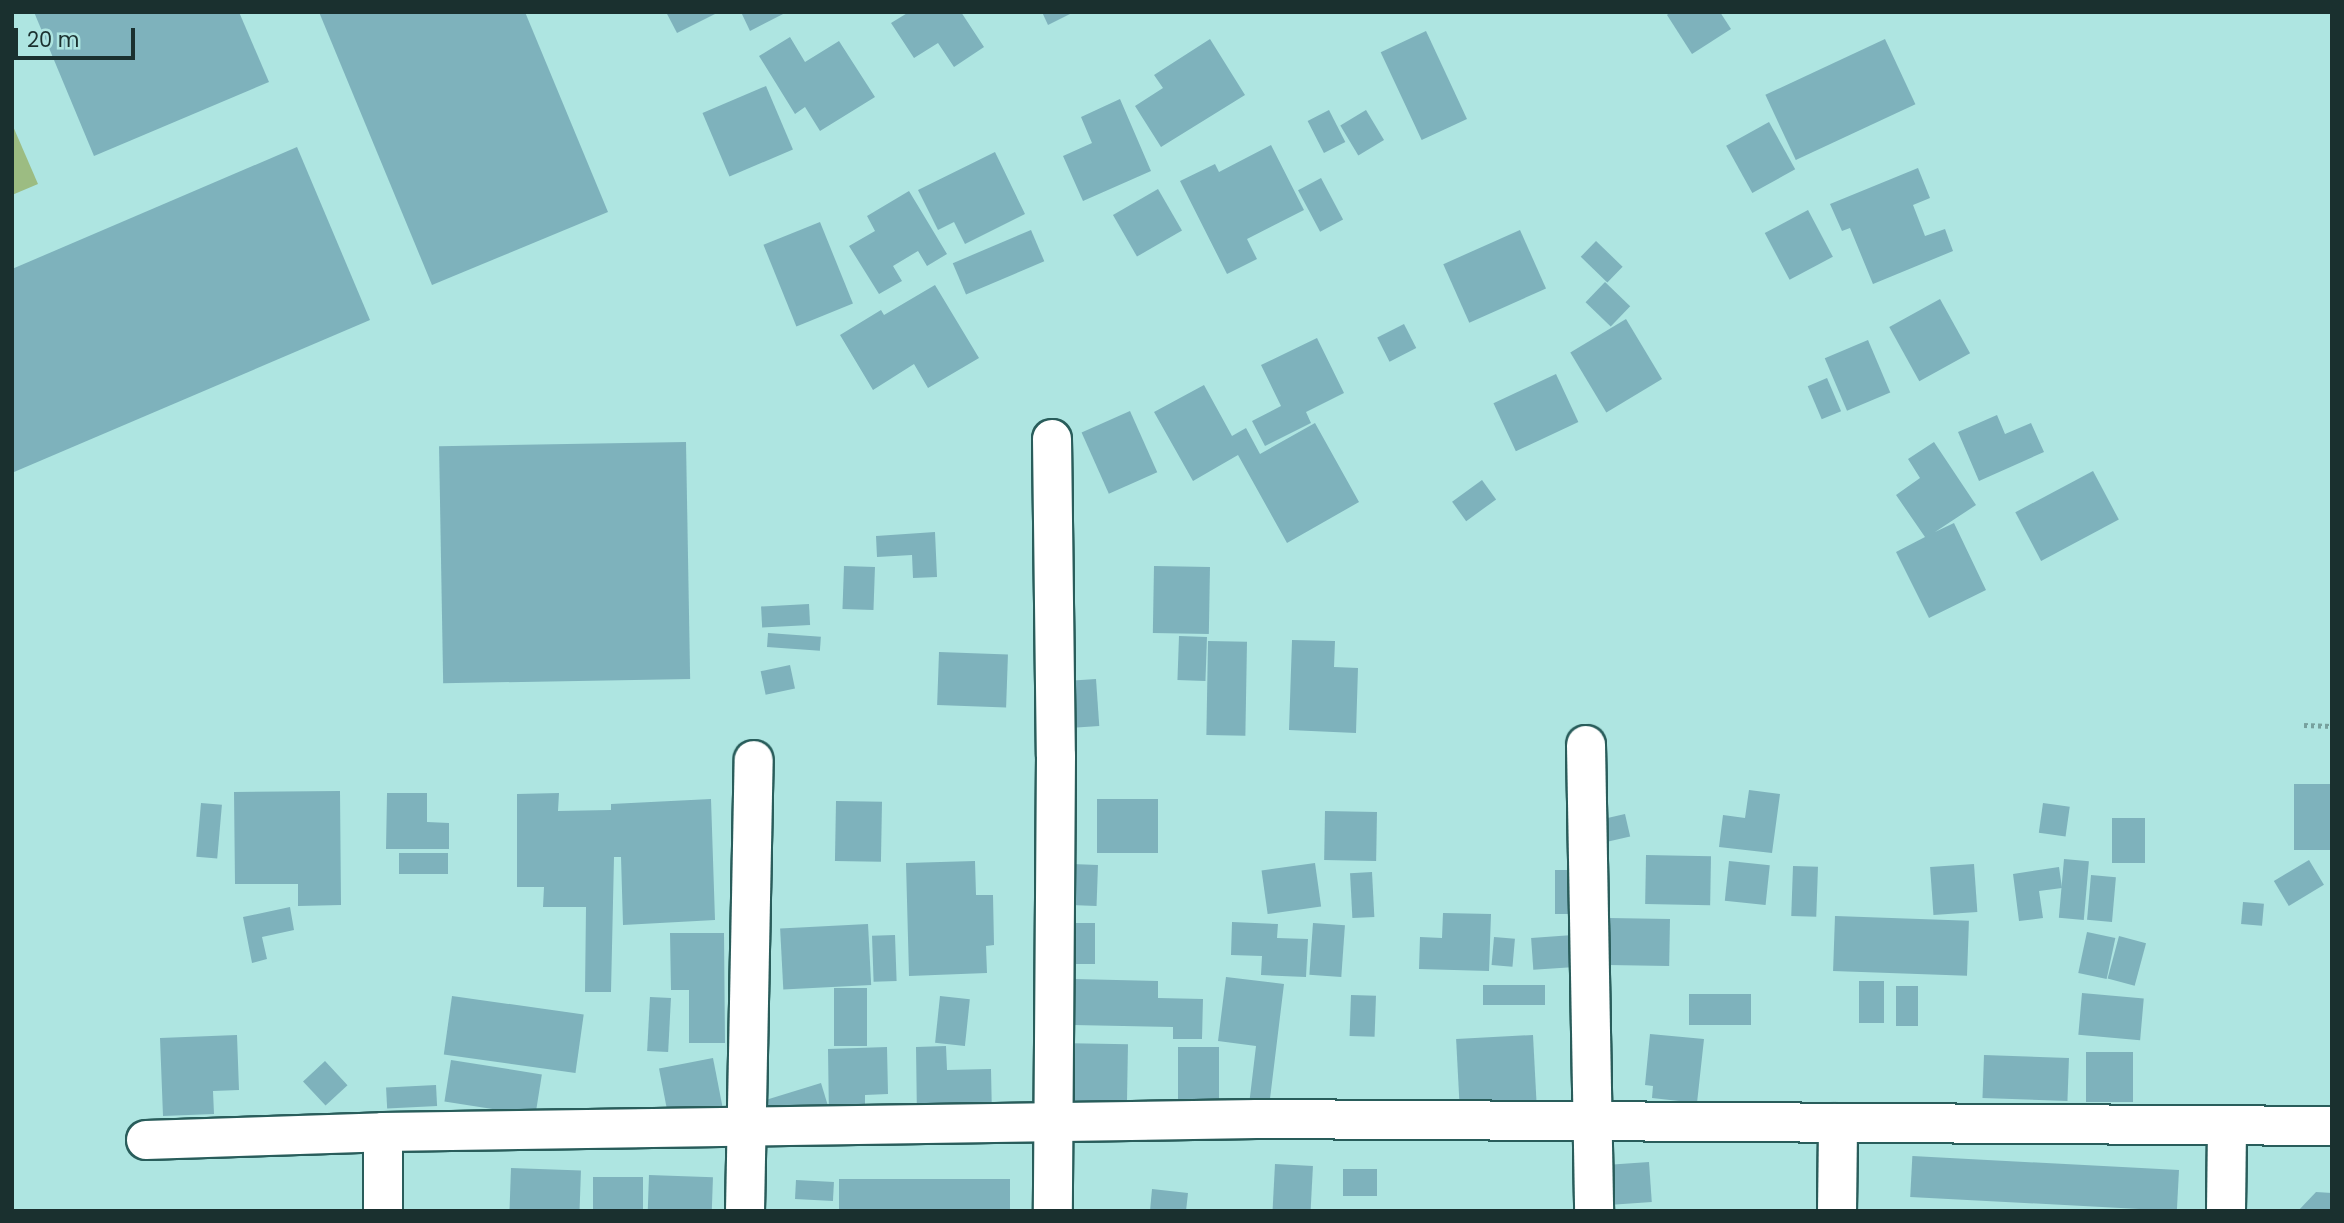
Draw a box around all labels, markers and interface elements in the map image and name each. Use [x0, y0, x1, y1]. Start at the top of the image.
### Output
scale bar [18, 14, 138, 58]
text: 20 m [27, 25, 80, 54]

